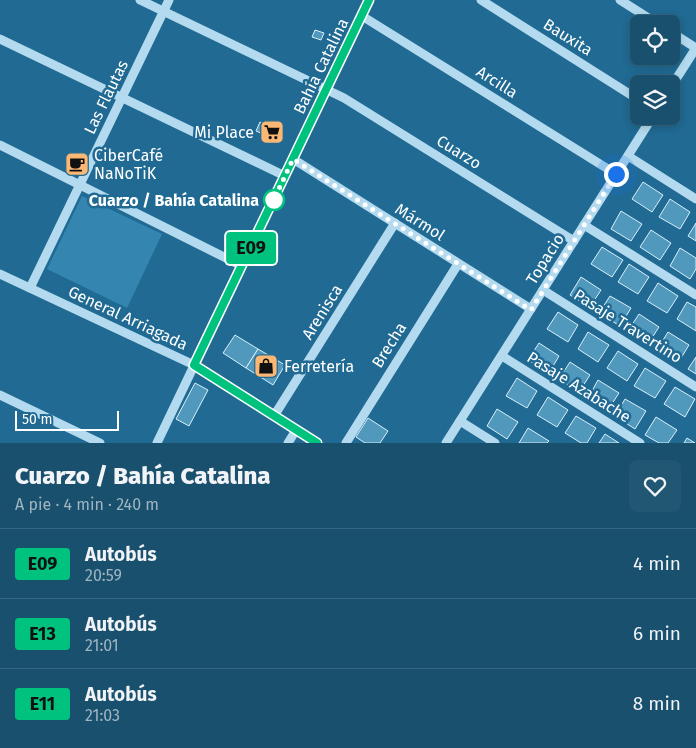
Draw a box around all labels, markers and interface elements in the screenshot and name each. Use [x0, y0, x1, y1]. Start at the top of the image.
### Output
street label: Bahía Catalina [290, 15, 352, 117]
street label: Bauxita [540, 15, 596, 59]
map controls [630, 15, 680, 125]
button: locate [630, 15, 680, 65]
street label: Las Flautas [80, 57, 132, 137]
street label: Arcilla [473, 62, 521, 102]
button: layers [630, 75, 680, 125]
supermarket icon: Mi Place [259, 119, 285, 145]
place label: Mi Place [194, 123, 254, 142]
street label: Cuarzo [433, 131, 485, 173]
place label: CiberCafé NaNoTiK [94, 146, 163, 183]
cafe icon: CiberCafé NaNoTiK [64, 151, 90, 177]
your location [604, 162, 629, 187]
marker: Cuarzo / Bahía Catalina [263, 189, 285, 211]
place label: Cuarzo / Bahía Catalina [89, 191, 259, 210]
street label: Mármol [392, 199, 449, 245]
street label: Topacio [522, 230, 568, 288]
line badge: E09 [222, 232, 280, 264]
text: E09 [236, 237, 266, 259]
street label: Arenisca [298, 281, 346, 343]
street label: General Arriagada [65, 282, 191, 354]
street label: Pasaje Travertino [570, 285, 686, 367]
street label: Brecha [368, 319, 410, 371]
street label: Pasaje Azabache [524, 347, 634, 427]
shop icon: Ferretería [253, 353, 279, 379]
place label: Ferretería [284, 357, 354, 376]
scale bar [15, 408, 119, 431]
text: 50 m [22, 411, 53, 428]
button: heart [629, 460, 681, 512]
text: Cuarzo / Bahía Catalina [15, 462, 270, 490]
text: A pie · 4 min · 240 m [15, 495, 159, 514]
text: Autobús [85, 543, 157, 566]
text: 4 min [633, 552, 681, 575]
text: E09 [28, 553, 57, 575]
text: 20:59 [85, 566, 122, 585]
text: Autobús [85, 613, 157, 636]
text: 6 min [633, 622, 681, 645]
text: E13 [29, 623, 56, 645]
text: 21:01 [85, 636, 119, 655]
text: Autobús [85, 683, 157, 706]
text: 8 min [633, 692, 681, 715]
text: E11 [30, 693, 55, 715]
text: 21:03 [85, 706, 120, 725]

